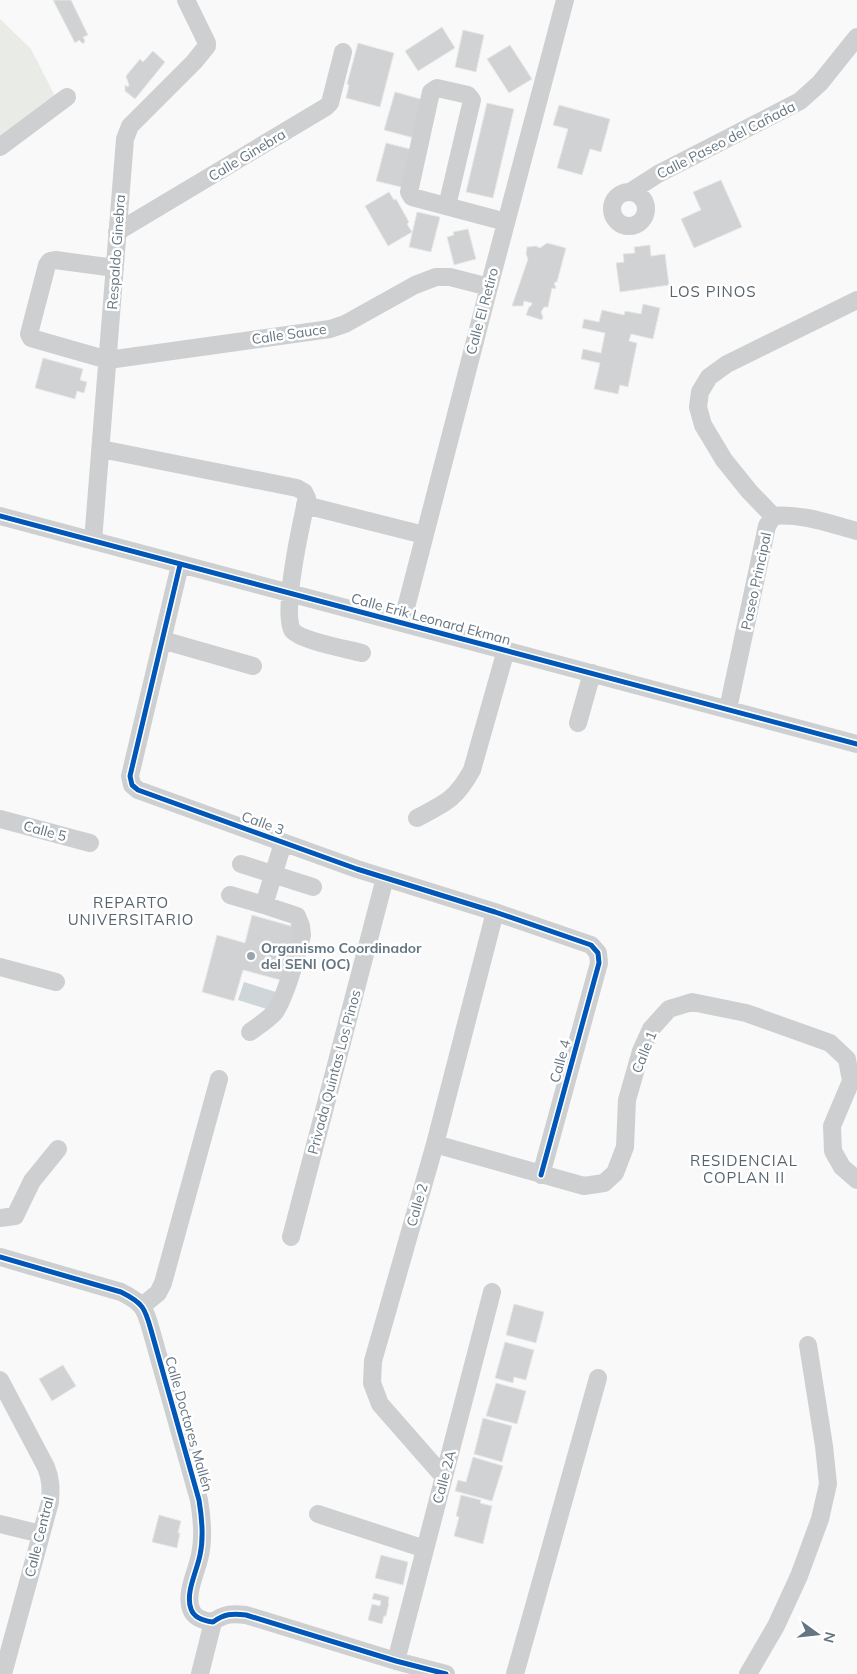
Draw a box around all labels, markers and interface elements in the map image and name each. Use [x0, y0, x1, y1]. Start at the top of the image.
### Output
street label: Calle Paseo del Cañada [654, 97, 798, 183]
street label: Calle Ginebra [205, 125, 289, 185]
street label: Respaldo Ginebra [103, 194, 129, 310]
street label: Calle El Retiro [462, 266, 502, 356]
district label: LOS PINOS [669, 282, 757, 301]
street label: Calle Sauce [250, 320, 328, 348]
street label: Paseo Principal [737, 531, 775, 631]
street label: Calle Erik Leonard Ekman [349, 589, 513, 649]
street label: Calle 3 [239, 807, 287, 839]
street label: Calle 5 [21, 817, 69, 845]
district label: REPARTO UNIVERSITARIO [68, 893, 194, 929]
place label: Organismo Coordinador del SENI (OC) [261, 939, 422, 973]
marker: Organismo Coordinador del SENI (OC) [245, 950, 257, 962]
street label: Privada Quintas Los Pinos [303, 988, 365, 1156]
street label: Calle 1 [627, 1028, 661, 1076]
street label: Calle 4 [546, 1037, 575, 1085]
district label: RESIDENCIAL COPLAN II [690, 1151, 798, 1187]
street label: Calle 2 [402, 1181, 432, 1229]
street label: Calle Doctores Mallén [161, 1354, 217, 1494]
street label: Calle 2A [428, 1448, 460, 1506]
street label: Calle Central [20, 1495, 58, 1579]
north arrow [792, 1609, 842, 1659]
text: N [819, 1630, 840, 1645]

